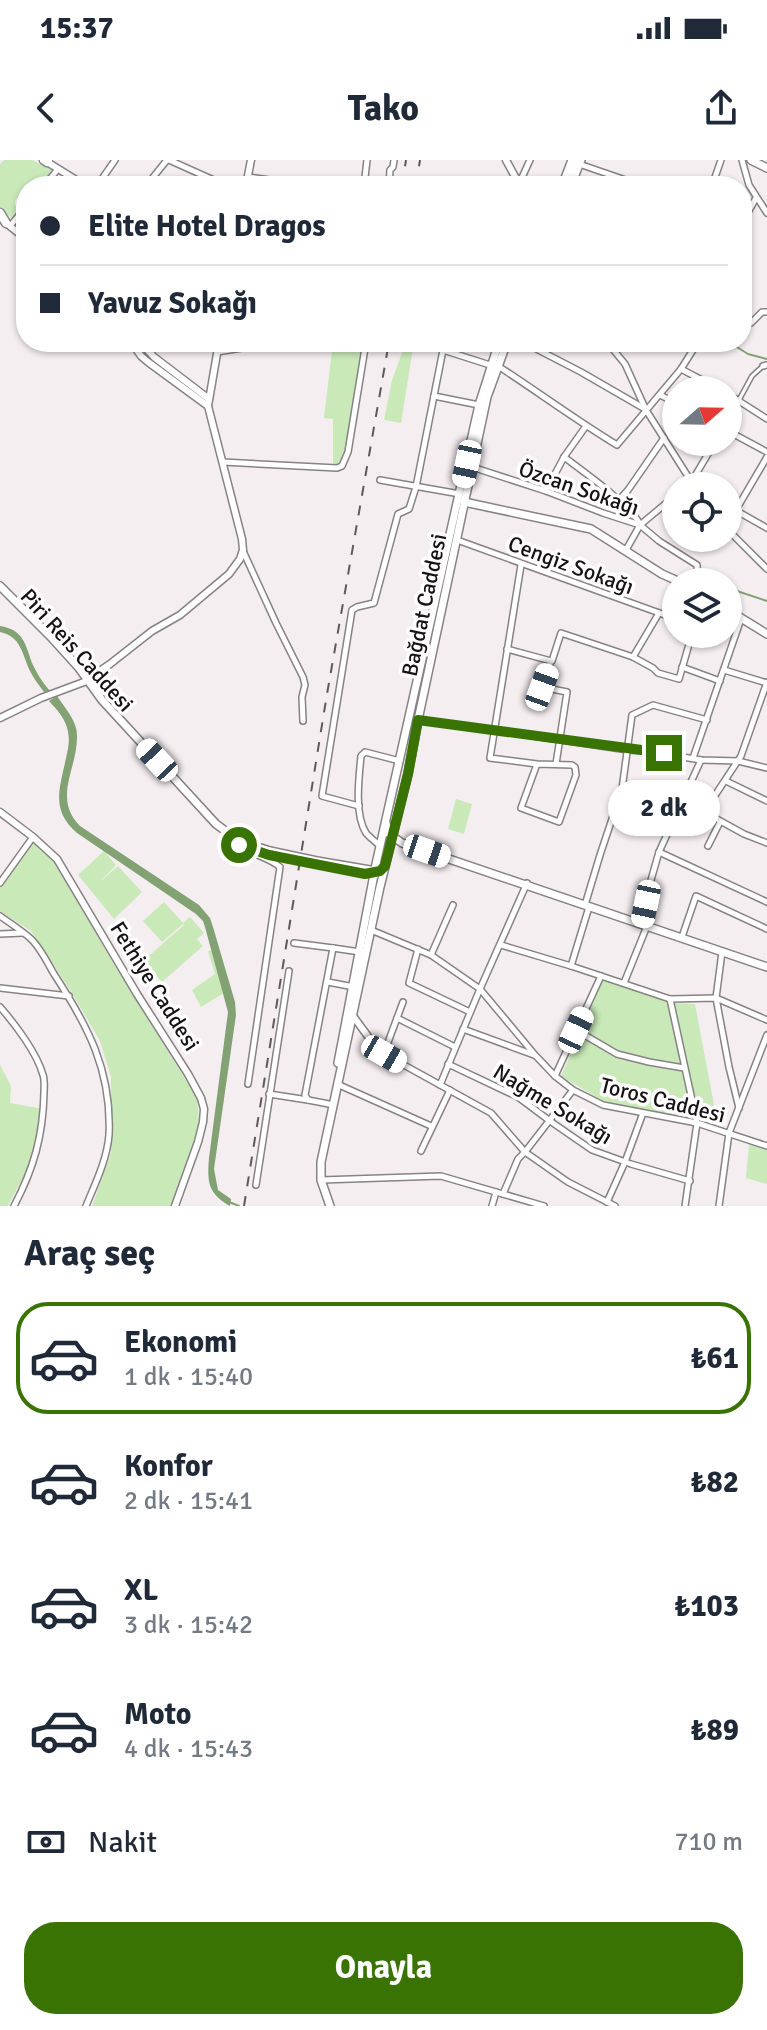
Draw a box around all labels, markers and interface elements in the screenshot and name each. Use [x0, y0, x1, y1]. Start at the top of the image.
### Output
text: 15:37 [40, 10, 114, 47]
icon: back [24, 86, 68, 130]
text: Tako [348, 86, 419, 131]
icon: share [699, 86, 743, 130]
text: Elite Hotel Dragos [88, 208, 326, 245]
text: Yavuz Sokağı [88, 285, 257, 322]
north arrow [662, 376, 742, 456]
map controls [662, 376, 742, 648]
car [450, 438, 484, 490]
street label: Özcan Sokağı [515, 455, 643, 521]
button: locate [662, 472, 742, 552]
street label: Cengiz Sokağı [505, 530, 637, 600]
street label: Bağdat Caddesi [396, 531, 452, 679]
button: layers [662, 568, 742, 648]
street label: Piri Reis Caddesi [15, 583, 139, 717]
car [523, 660, 561, 714]
car [132, 734, 182, 786]
route end [646, 735, 682, 771]
callout: 2 dk [608, 781, 720, 837]
text: 2 dk [640, 792, 688, 824]
route start [221, 827, 257, 863]
car [400, 832, 454, 870]
car [629, 878, 663, 930]
street label: Fethiye Caddesi [105, 916, 205, 1056]
car [555, 1003, 597, 1057]
car [357, 1032, 411, 1076]
street label: Nağme Sokağı [488, 1058, 618, 1150]
street label: Toros Caddesi [598, 1071, 728, 1129]
text: Araç seç [24, 1231, 155, 1276]
icon: car [28, 1322, 100, 1394]
text: Ekonomi [124, 1324, 237, 1361]
text: ₺61 [690, 1340, 739, 1377]
text: 1 dk · 15:40 [124, 1361, 253, 1393]
icon: car [28, 1446, 100, 1518]
text: Konfor [124, 1448, 213, 1485]
text: ₺82 [690, 1464, 739, 1501]
text: 2 dk · 15:41 [124, 1485, 253, 1517]
icon: car [28, 1570, 100, 1642]
text: XL [124, 1572, 158, 1609]
text: ₺103 [674, 1588, 739, 1625]
text: 3 dk · 15:42 [124, 1609, 253, 1641]
icon: car [28, 1694, 100, 1766]
text: Moto [124, 1696, 191, 1733]
text: ₺89 [690, 1712, 739, 1749]
text: 4 dk · 15:43 [124, 1733, 253, 1765]
icon: cash [24, 1820, 68, 1864]
text: Nakit [88, 1824, 157, 1861]
text: 710 m [674, 1826, 743, 1858]
button: Onayla [24, 1922, 743, 2014]

